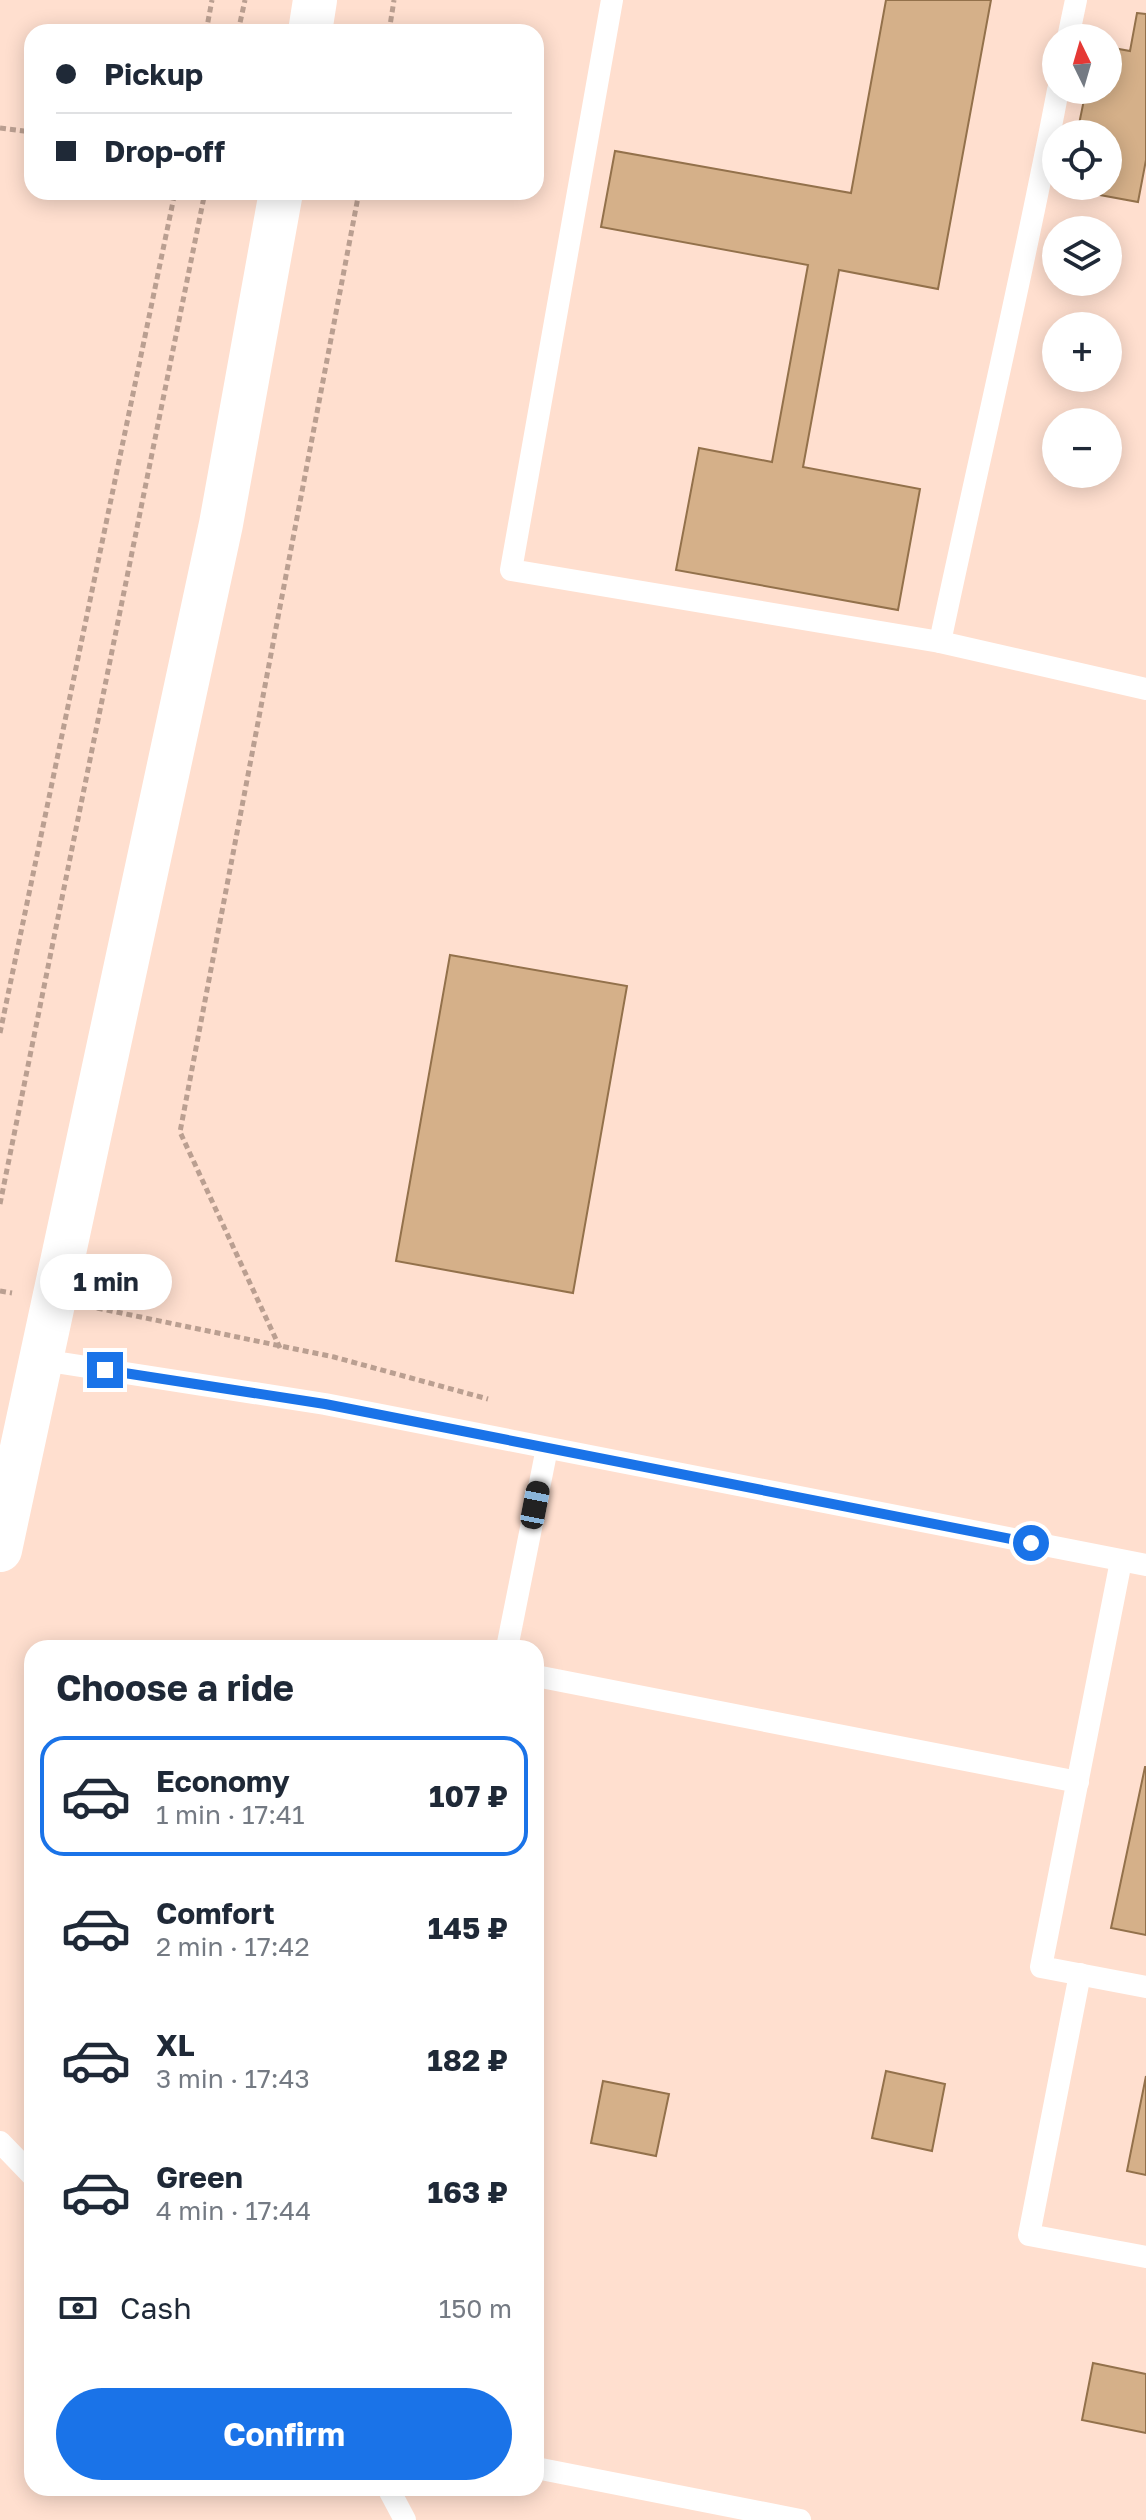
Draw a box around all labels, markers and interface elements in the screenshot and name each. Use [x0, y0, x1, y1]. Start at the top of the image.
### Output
north arrow [1042, 24, 1122, 104]
map controls [1042, 24, 1122, 488]
text: Pickup [104, 56, 203, 92]
button: locate [1042, 120, 1122, 200]
text: Drop-off [104, 133, 225, 169]
button: layers [1042, 216, 1122, 296]
button: + [1042, 312, 1122, 392]
button: − [1042, 408, 1122, 488]
callout: 1 min [39, 1254, 171, 1310]
text: 1 min [73, 1266, 139, 1297]
route end [87, 1352, 123, 1388]
car [519, 1479, 551, 1531]
route start [1013, 1525, 1049, 1561]
text: Choose a ride [56, 1666, 294, 1709]
icon: car [60, 1760, 132, 1832]
text: Economy [156, 1763, 290, 1799]
text: 107 ₽ [429, 1778, 508, 1814]
text: 1 min · 17:41 [156, 1799, 305, 1830]
icon: car [60, 1892, 132, 1964]
text: Comfort [156, 1895, 275, 1931]
text: 145 ₽ [428, 1910, 508, 1946]
text: 2 min · 17:42 [156, 1931, 309, 1962]
icon: car [60, 2024, 132, 2096]
text: XL [156, 2027, 195, 2063]
text: 182 ₽ [427, 2042, 508, 2078]
text: 3 min · 17:43 [156, 2063, 310, 2094]
icon: car [60, 2156, 132, 2228]
text: Green [156, 2159, 243, 2195]
text: 163 ₽ [427, 2174, 508, 2210]
text: 4 min · 17:44 [156, 2195, 311, 2226]
icon: cash [56, 2286, 100, 2330]
text: Cash [120, 2290, 192, 2326]
text: 150 m [439, 2293, 512, 2324]
button: Confirm [56, 2388, 512, 2480]

